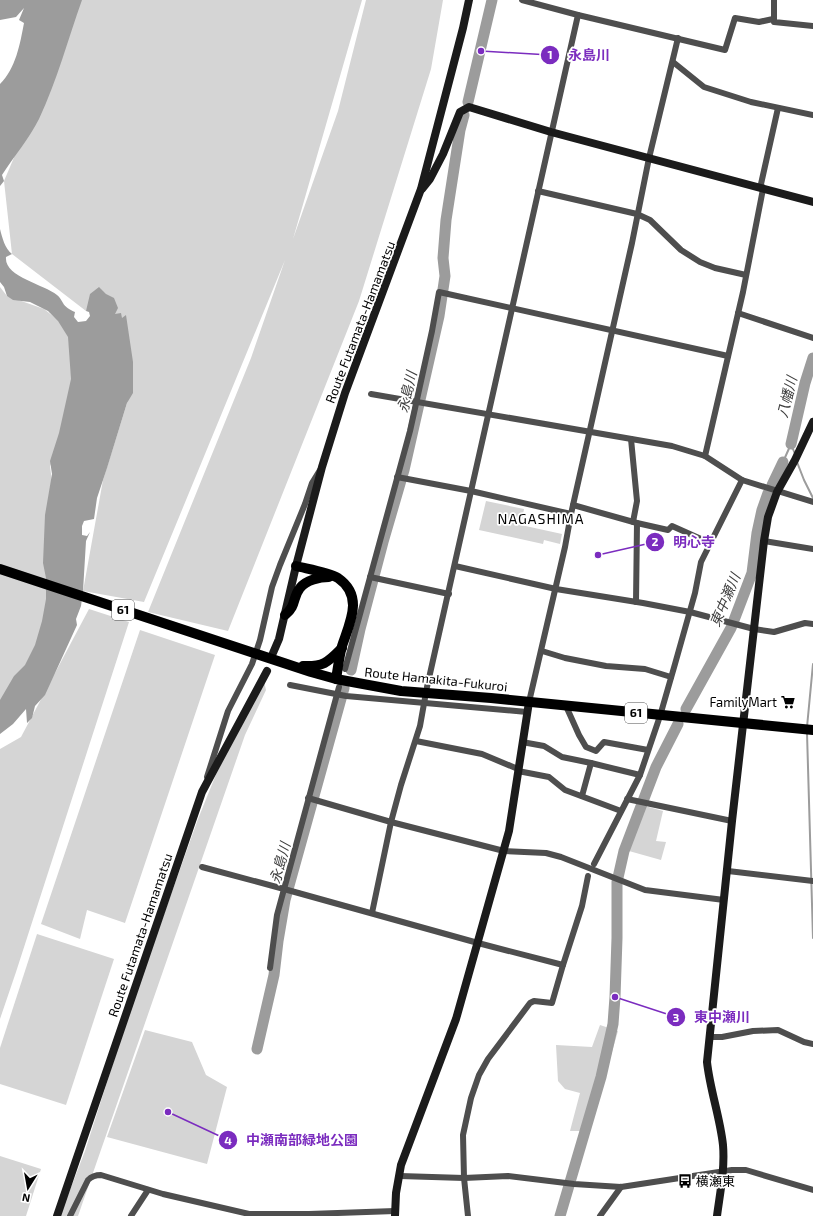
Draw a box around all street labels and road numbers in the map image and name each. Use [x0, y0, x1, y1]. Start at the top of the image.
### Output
street label: Route Futamata-Hamamatsu [322, 239, 398, 405]
road number: 61 [112, 600, 134, 620]
street label: Route Hamakita-Fukuroi [364, 664, 508, 694]
road number: 61 [625, 703, 647, 723]
street label: Route Futamata-Hamamatsu [104, 851, 176, 1019]

